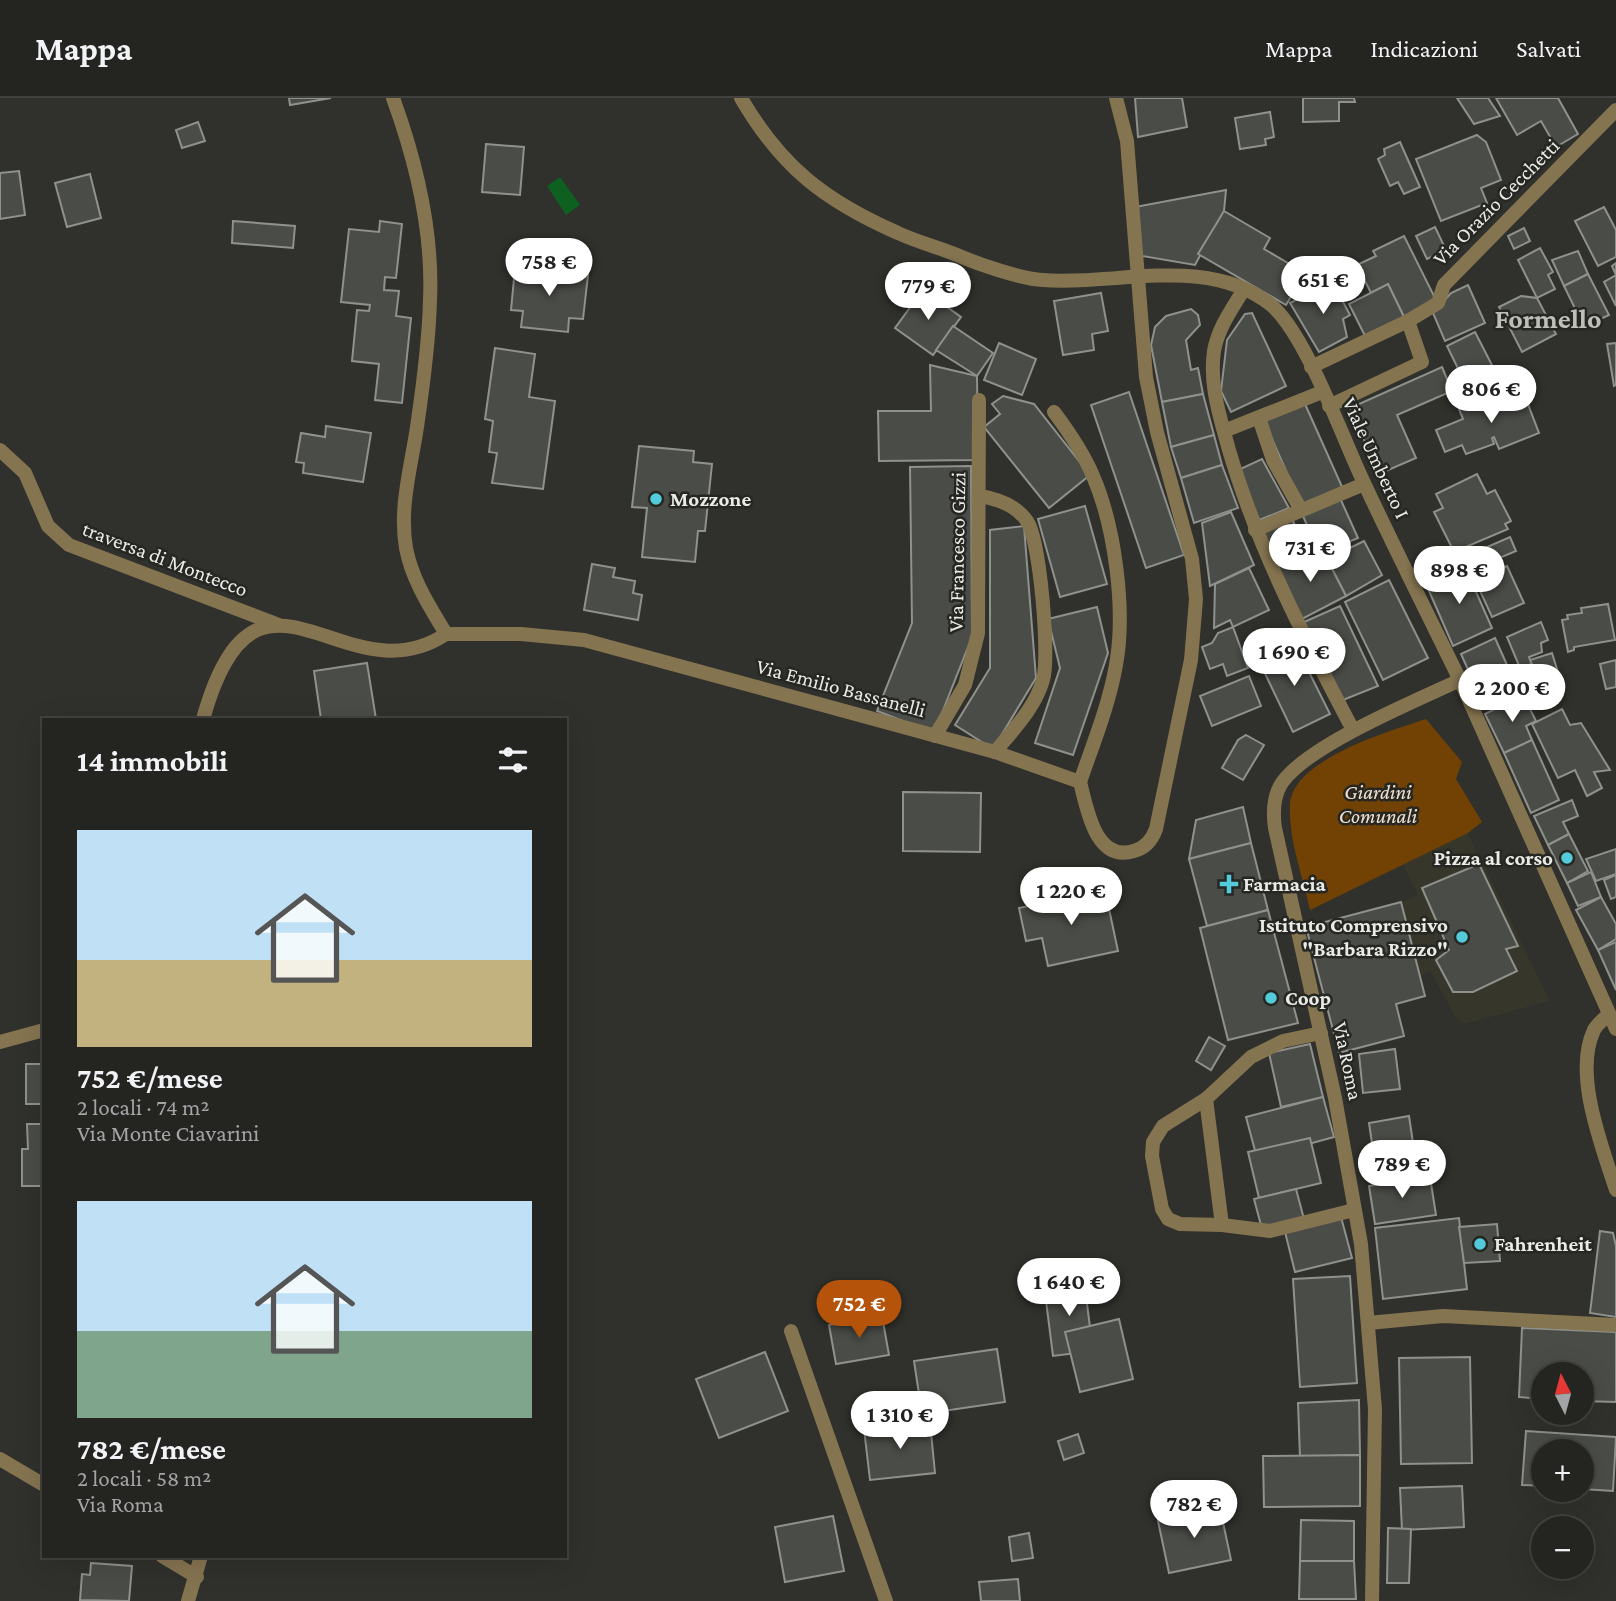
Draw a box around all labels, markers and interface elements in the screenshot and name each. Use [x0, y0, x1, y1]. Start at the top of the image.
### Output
text: Mappa [35, 30, 132, 67]
text: Mappa [1265, 35, 1332, 62]
text: Indicazioni [1370, 35, 1478, 62]
text: Salvati [1516, 35, 1581, 62]
street label: Via Orazio Cecchetti [1428, 133, 1565, 270]
pin: 758 € [500, 238, 598, 298]
text: 758 € [522, 248, 577, 274]
pin: 651 € [1274, 256, 1372, 316]
pin: 779 € [879, 262, 977, 322]
text: 651 € [1297, 266, 1349, 292]
text: 779 € [901, 272, 955, 298]
district label: Formello [1494, 303, 1602, 334]
pin: 806 € [1442, 366, 1540, 425]
text: 806 € [1461, 375, 1521, 401]
street label: Viale Umberto I [1337, 394, 1415, 522]
street label: Via Francesco Gizzi [944, 471, 970, 632]
place label: Mozzone [670, 487, 751, 511]
marker: Mozzone [648, 491, 664, 507]
street label: traversa di Montecco [79, 516, 251, 602]
pin: 731 € [1261, 524, 1359, 584]
text: 731 € [1285, 534, 1335, 560]
pin: 898 € [1410, 546, 1508, 606]
text: 898 € [1430, 556, 1488, 582]
pin: 1 690 € [1229, 628, 1359, 688]
text: 1 690 € [1259, 638, 1329, 664]
street label: Via Emilio Bassanelli [754, 654, 929, 722]
pin: 2 200 € [1447, 664, 1577, 724]
text: 2 200 € [1474, 674, 1550, 700]
icon: filters [494, 741, 532, 779]
text: 14 immobili [77, 744, 228, 777]
park label: Giardini Comunali [1339, 780, 1418, 828]
place label: Pizza al corso [1433, 846, 1553, 870]
marker: Pizza al corso [1559, 850, 1575, 866]
pin: 1 220 € [1006, 868, 1136, 927]
place label: Farmacia [1243, 872, 1327, 896]
icon: home [242, 875, 368, 1001]
marker: Farmacia [1221, 876, 1237, 892]
text: 1 220 € [1036, 877, 1106, 903]
place label: Istituto Comprensivo "Barbara Rizzo" [1259, 913, 1448, 961]
marker: Istituto Comprensivo "Barbara Rizzo" [1454, 929, 1470, 945]
place label: Coop [1285, 986, 1331, 1010]
marker: Coop [1263, 990, 1279, 1006]
street label: Via Roma [1328, 1020, 1368, 1103]
text: 752 €/mese [77, 1061, 223, 1094]
text: 2 locali · 74 m² [77, 1094, 210, 1120]
text: Via Monte Ciavarini [77, 1120, 259, 1146]
pin: 789 € [1353, 1140, 1451, 1200]
text: 789 € [1374, 1150, 1430, 1176]
place label: Fahrenheit [1494, 1232, 1592, 1256]
marker: Fahrenheit [1472, 1236, 1488, 1252]
icon: home [242, 1246, 368, 1372]
pin: 1 640 € [1004, 1258, 1134, 1318]
text: 1 640 € [1033, 1268, 1105, 1294]
pin: 752 € [810, 1280, 908, 1340]
text: 752 € [833, 1290, 885, 1316]
north arrow [1531, 1362, 1594, 1424]
map controls [1531, 1362, 1594, 1579]
pin: 1 310 € [835, 1392, 965, 1451]
text: 1 310 € [867, 1401, 933, 1427]
text: 782 €/mese [77, 1432, 226, 1465]
button: + [1531, 1439, 1594, 1502]
text: 2 locali · 58 m² [77, 1465, 211, 1491]
pin: 782 € [1145, 1480, 1243, 1540]
text: 782 € [1166, 1490, 1222, 1516]
text: Via Roma [77, 1491, 164, 1517]
button: − [1531, 1516, 1594, 1579]

